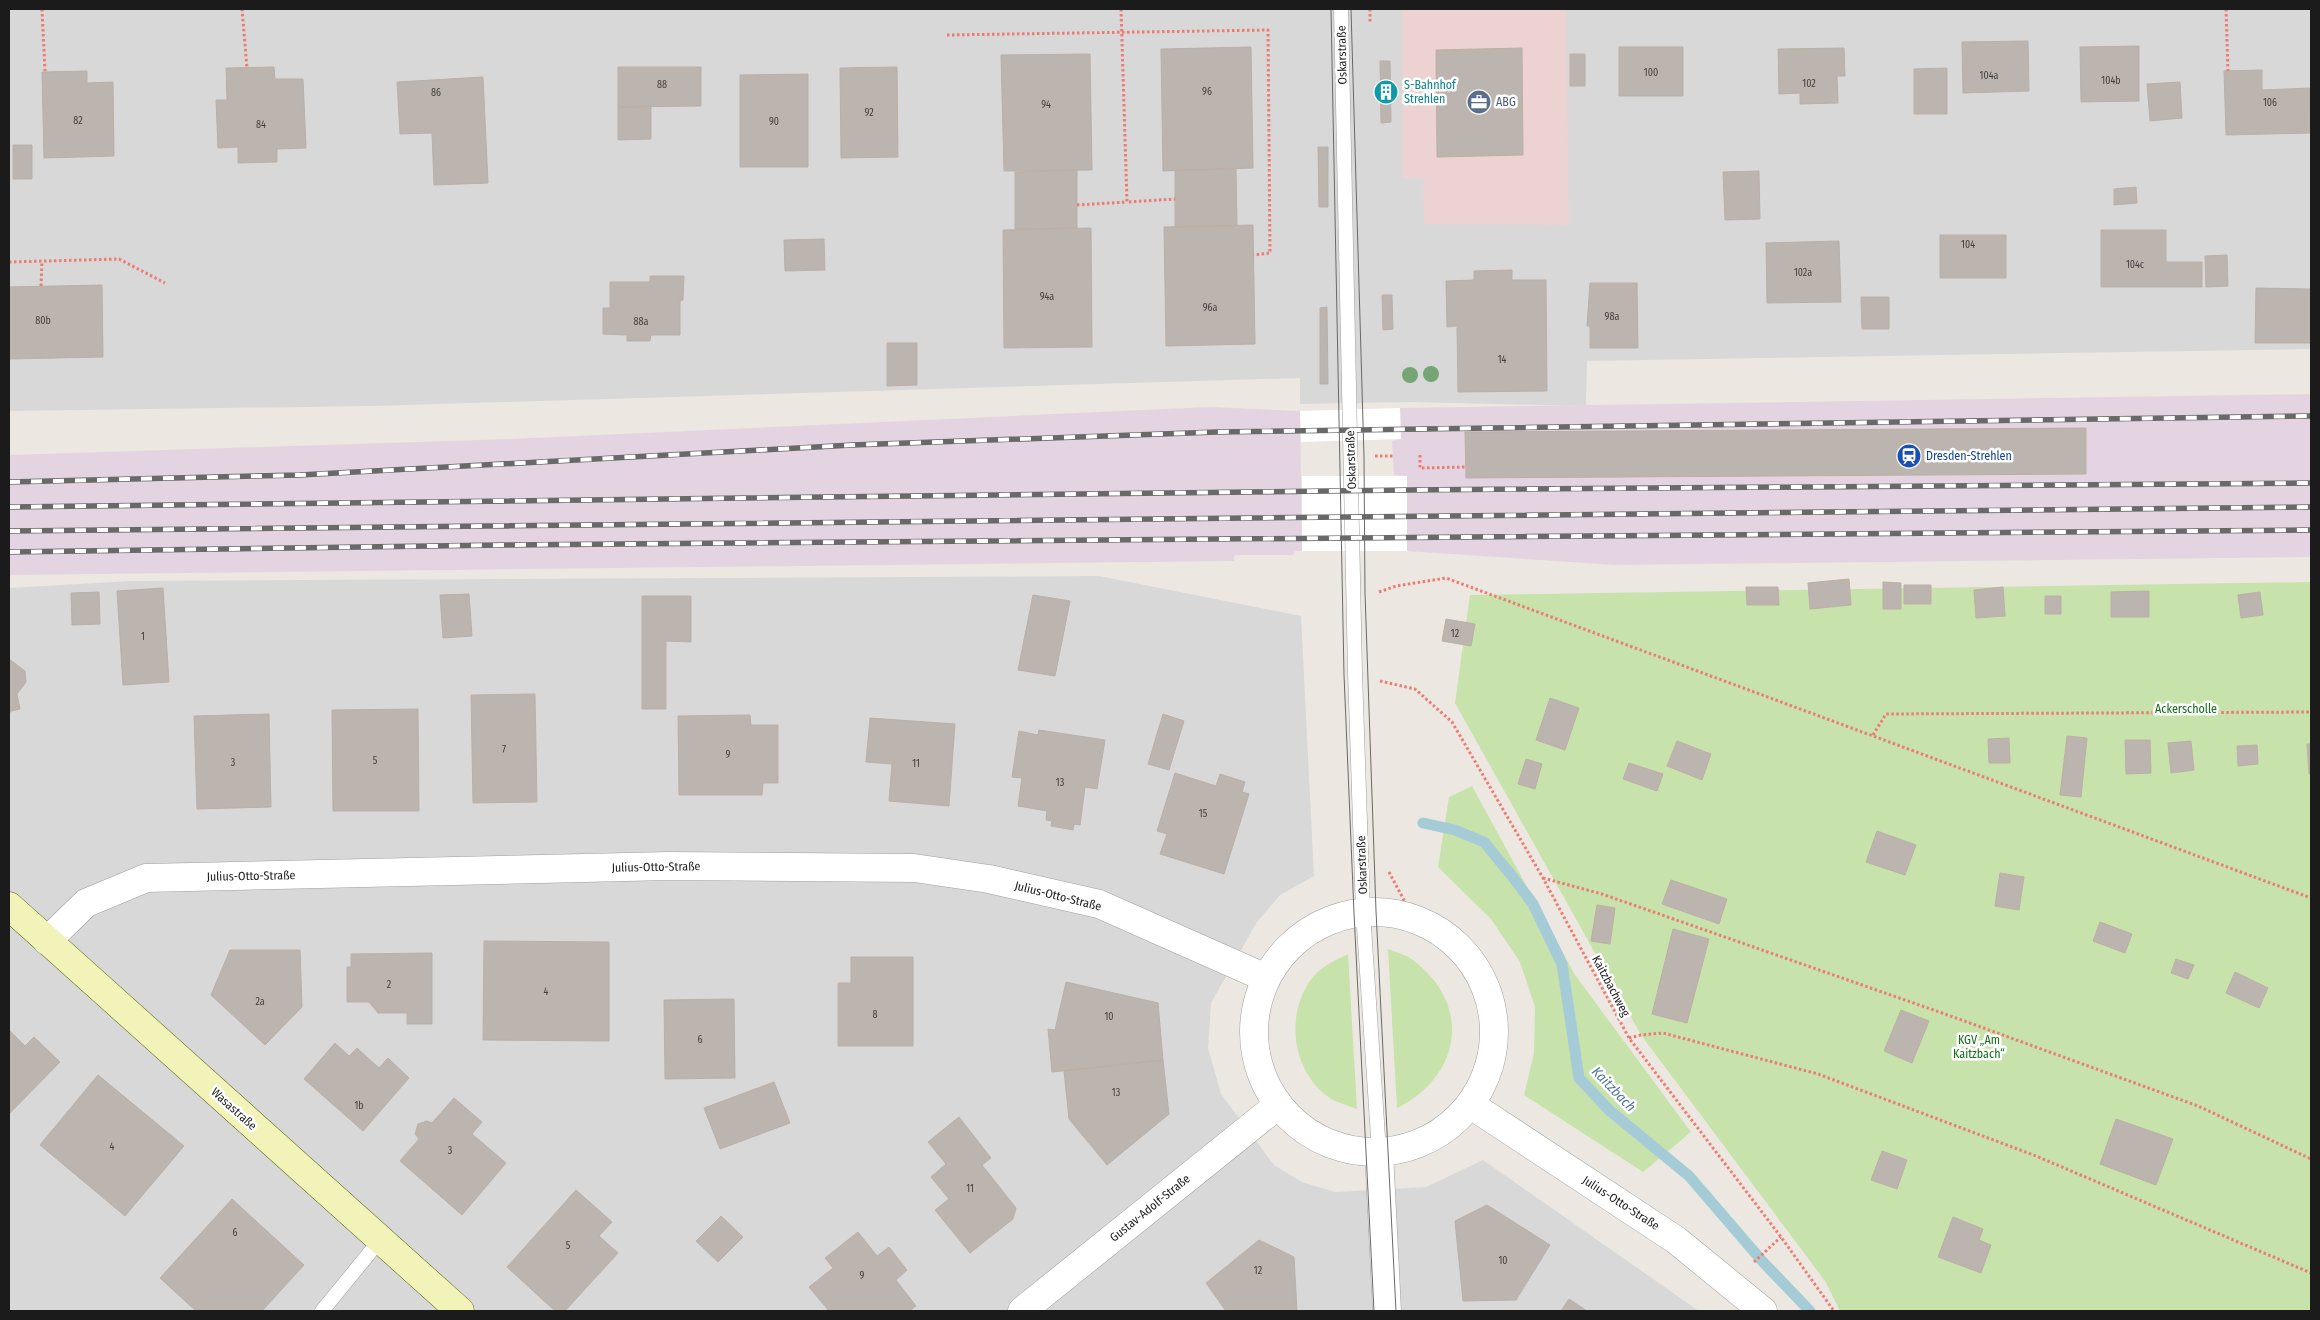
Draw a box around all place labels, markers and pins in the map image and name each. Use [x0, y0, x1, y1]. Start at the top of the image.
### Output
place label: S-Bahnhof Strehlen [1404, 78, 1457, 106]
building icon: S-Bahnhof Strehlen [1373, 79, 1399, 105]
office icon: ABG [1466, 89, 1492, 115]
place label: ABG [1496, 95, 1516, 109]
station icon: Dresden-Strehlen [1896, 443, 1922, 469]
place label: Dresden-Strehlen [1926, 449, 2012, 463]

